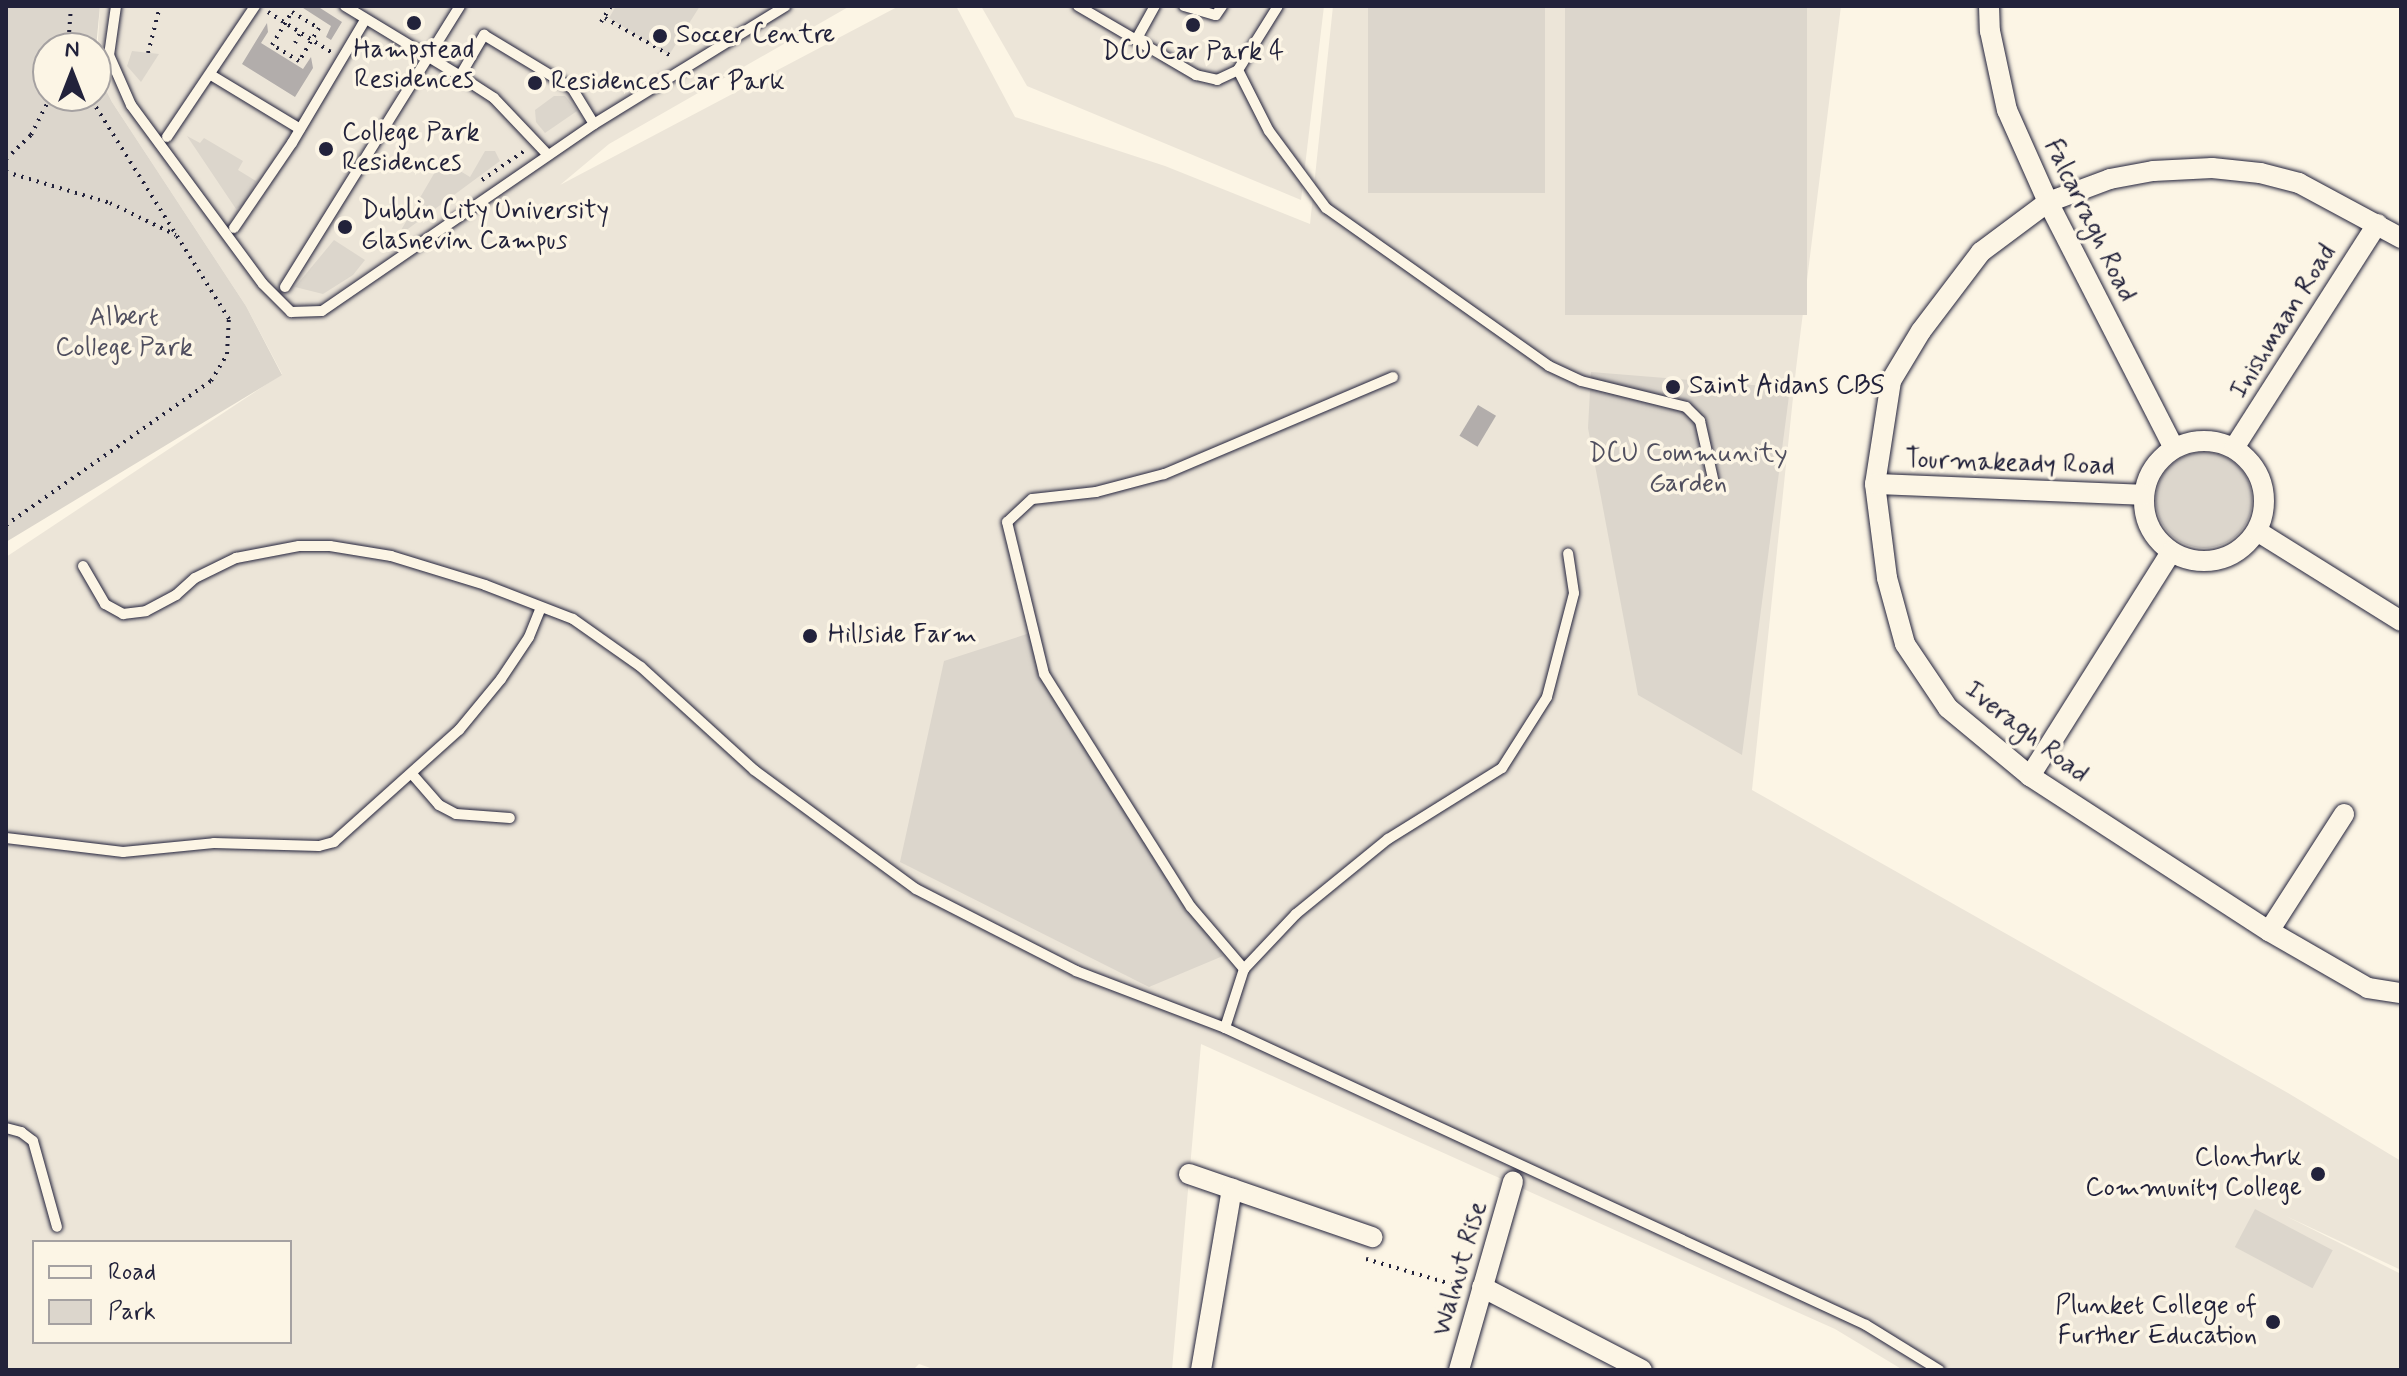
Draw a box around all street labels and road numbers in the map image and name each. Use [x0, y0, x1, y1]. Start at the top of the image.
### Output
street label: Falcarragh Road [2036, 134, 2142, 308]
street label: Inishmaan Road [2224, 240, 2344, 404]
street label: Tourmakeady Road [1905, 445, 2115, 483]
street label: Iveragh Road [1958, 675, 2094, 791]
street label: Walnut Rise [1427, 1198, 1495, 1340]

